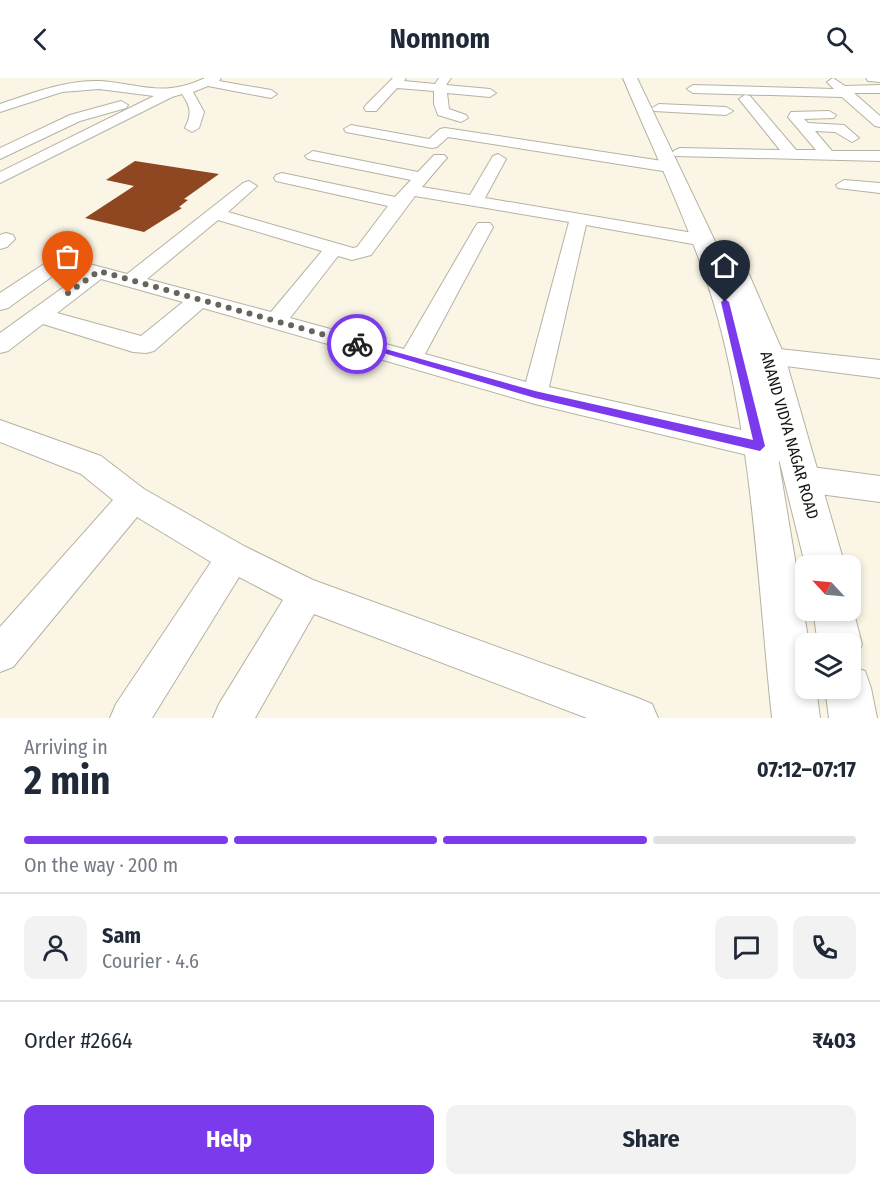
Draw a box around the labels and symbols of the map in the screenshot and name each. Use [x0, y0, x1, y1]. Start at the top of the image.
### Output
pin [42, 231, 93, 293]
pin [699, 240, 750, 302]
courier [327, 314, 387, 374]
street label: ANAND VIDYA NAGAR ROAD [756, 349, 823, 521]
north arrow [795, 555, 861, 621]

